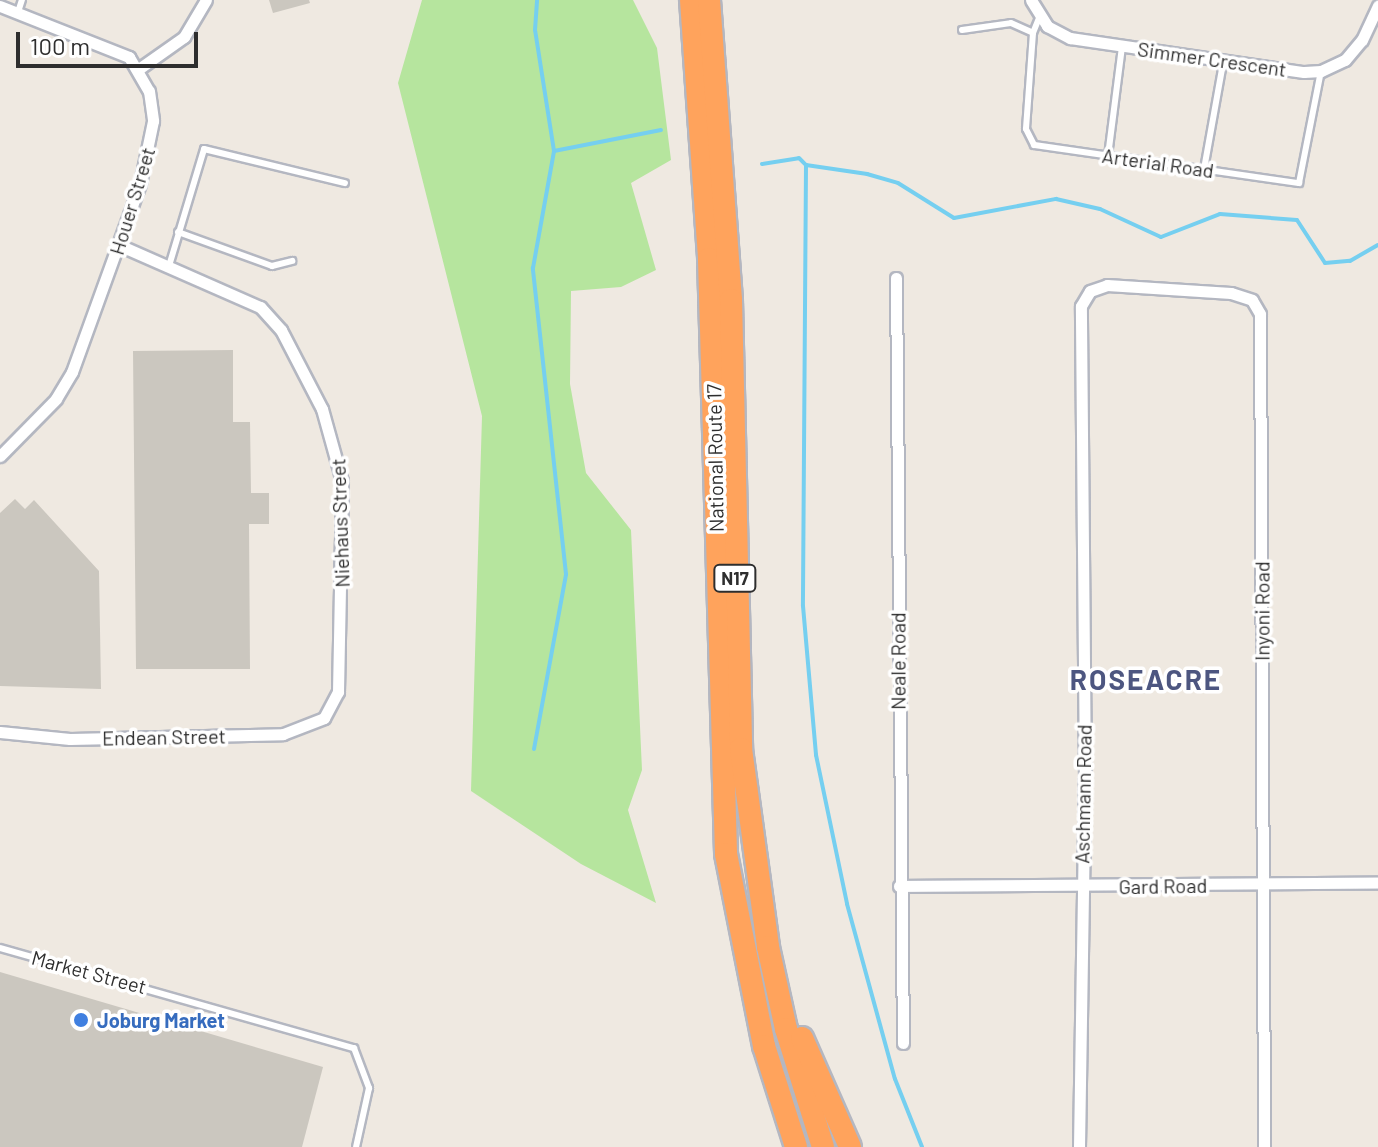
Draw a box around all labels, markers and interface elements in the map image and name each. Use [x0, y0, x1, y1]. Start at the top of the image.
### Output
scale bar [20, 16, 202, 66]
text: 100 m [30, 31, 90, 60]
street label: Simmer Crescent [1136, 37, 1288, 81]
street label: Arterial Road [1100, 143, 1216, 183]
street label: Houer Street [104, 144, 160, 258]
street label: National Route 17 [702, 384, 728, 532]
street label: Niehaus Street [326, 458, 354, 588]
street label: Inyoni Road [1250, 561, 1274, 661]
road number: N17 [713, 564, 757, 592]
street label: Neale Road [886, 612, 910, 710]
district label: ROSEACRE [1070, 662, 1222, 696]
street label: Endean Street [102, 724, 226, 750]
street label: Aschmann Road [1070, 724, 1096, 864]
street label: Gard Road [1118, 873, 1208, 899]
street label: Market Street [29, 945, 149, 999]
place label: Joburg Market [97, 1008, 225, 1032]
marker: Joburg Market [72, 1011, 90, 1029]

